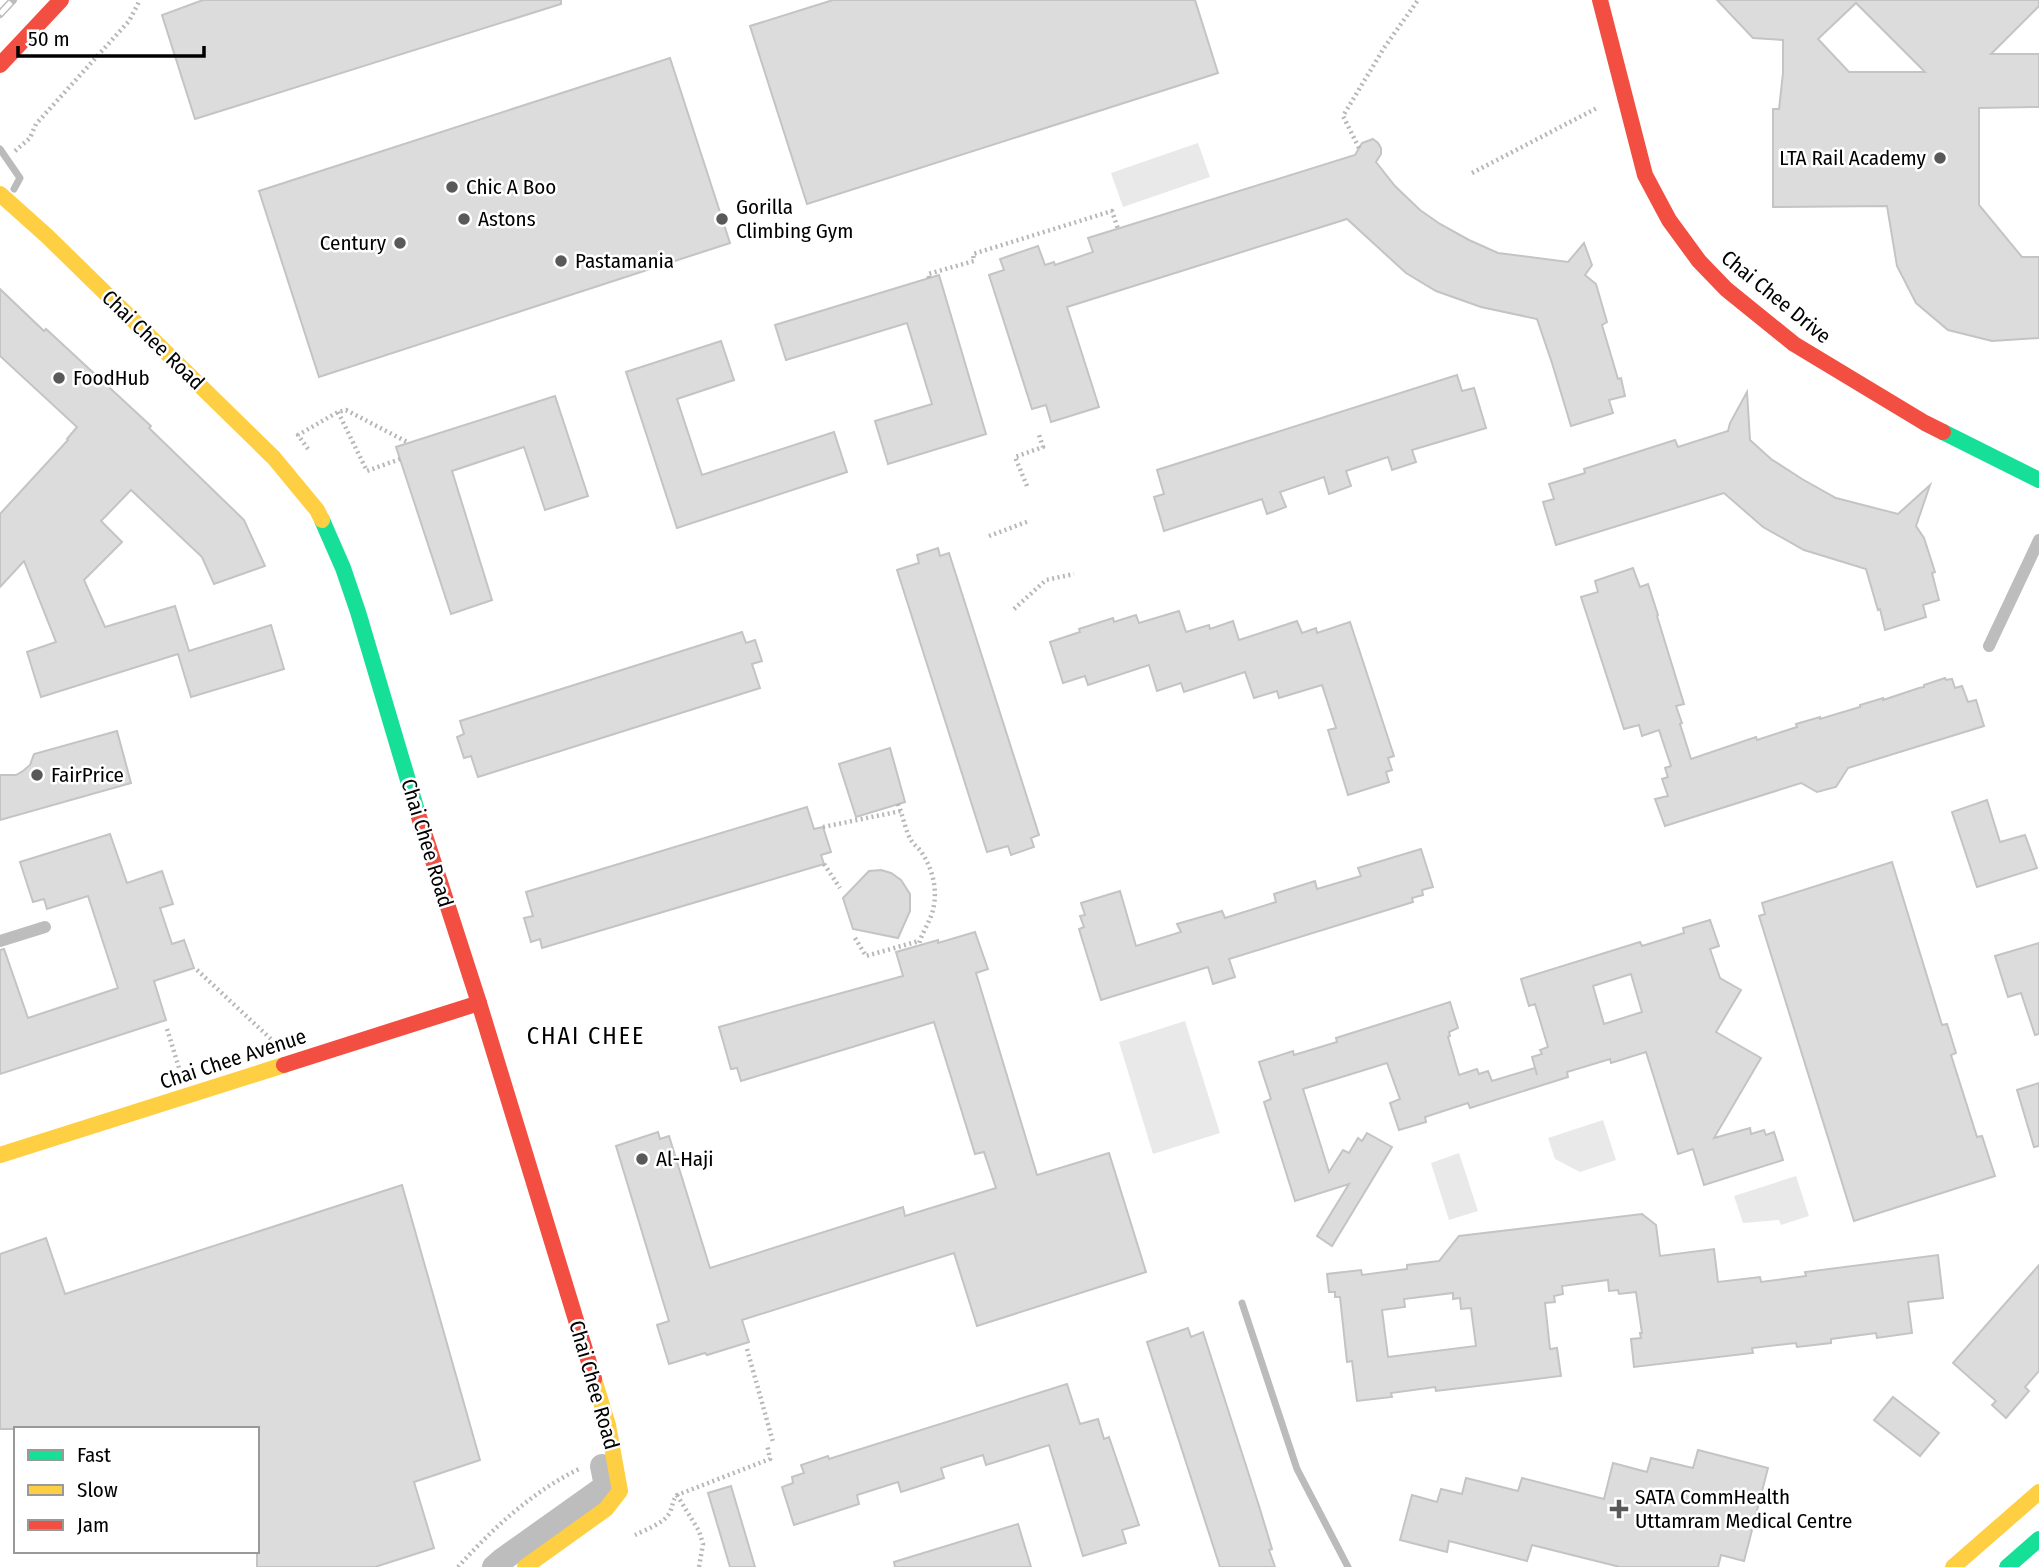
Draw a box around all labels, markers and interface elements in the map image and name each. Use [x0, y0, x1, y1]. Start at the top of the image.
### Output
scale bar [18, 14, 203, 58]
text: 50 m [28, 26, 70, 52]
place label: LTA Rail Academy [1779, 145, 1927, 171]
marker: LTA Rail Academy [1932, 150, 1948, 166]
place label: Chic A Boo [466, 174, 556, 200]
marker: Chic A Boo [444, 179, 460, 195]
place label: Gorilla Climbing Gym [736, 194, 853, 244]
place label: Astons [478, 206, 536, 232]
marker: Astons [456, 211, 472, 227]
marker: Gorilla Climbing Gym [714, 211, 730, 227]
place label: Century [320, 230, 387, 256]
marker: Century [392, 235, 408, 251]
street label: Chai Chee Drive [1716, 245, 1836, 349]
place label: Pastamania [575, 248, 674, 274]
marker: Pastamania [553, 253, 569, 269]
street label: Chai Chee Road [96, 285, 210, 395]
place label: FoodHub [73, 365, 150, 391]
marker: FoodHub [51, 370, 67, 386]
place label: FairPrice [51, 762, 124, 788]
marker: FairPrice [29, 767, 45, 783]
street label: Chai Chee Road [395, 776, 459, 910]
district label: CHAI CHEE [527, 1022, 645, 1050]
street label: Chai Chee Avenue [157, 1023, 309, 1095]
place label: Al-Haji [656, 1146, 714, 1172]
marker: Al-Haji [634, 1151, 650, 1167]
street label: Chai Chee Road [563, 1318, 625, 1452]
legend [14, 1427, 259, 1553]
text: Fast [77, 1442, 111, 1468]
text: Slow [77, 1477, 118, 1503]
place label: SATA CommHealth Uttamram Medical Centre [1635, 1484, 1852, 1534]
marker: SATA CommHealth Uttamram Medical Centre [1609, 1499, 1629, 1519]
text: Jam [77, 1512, 109, 1538]

